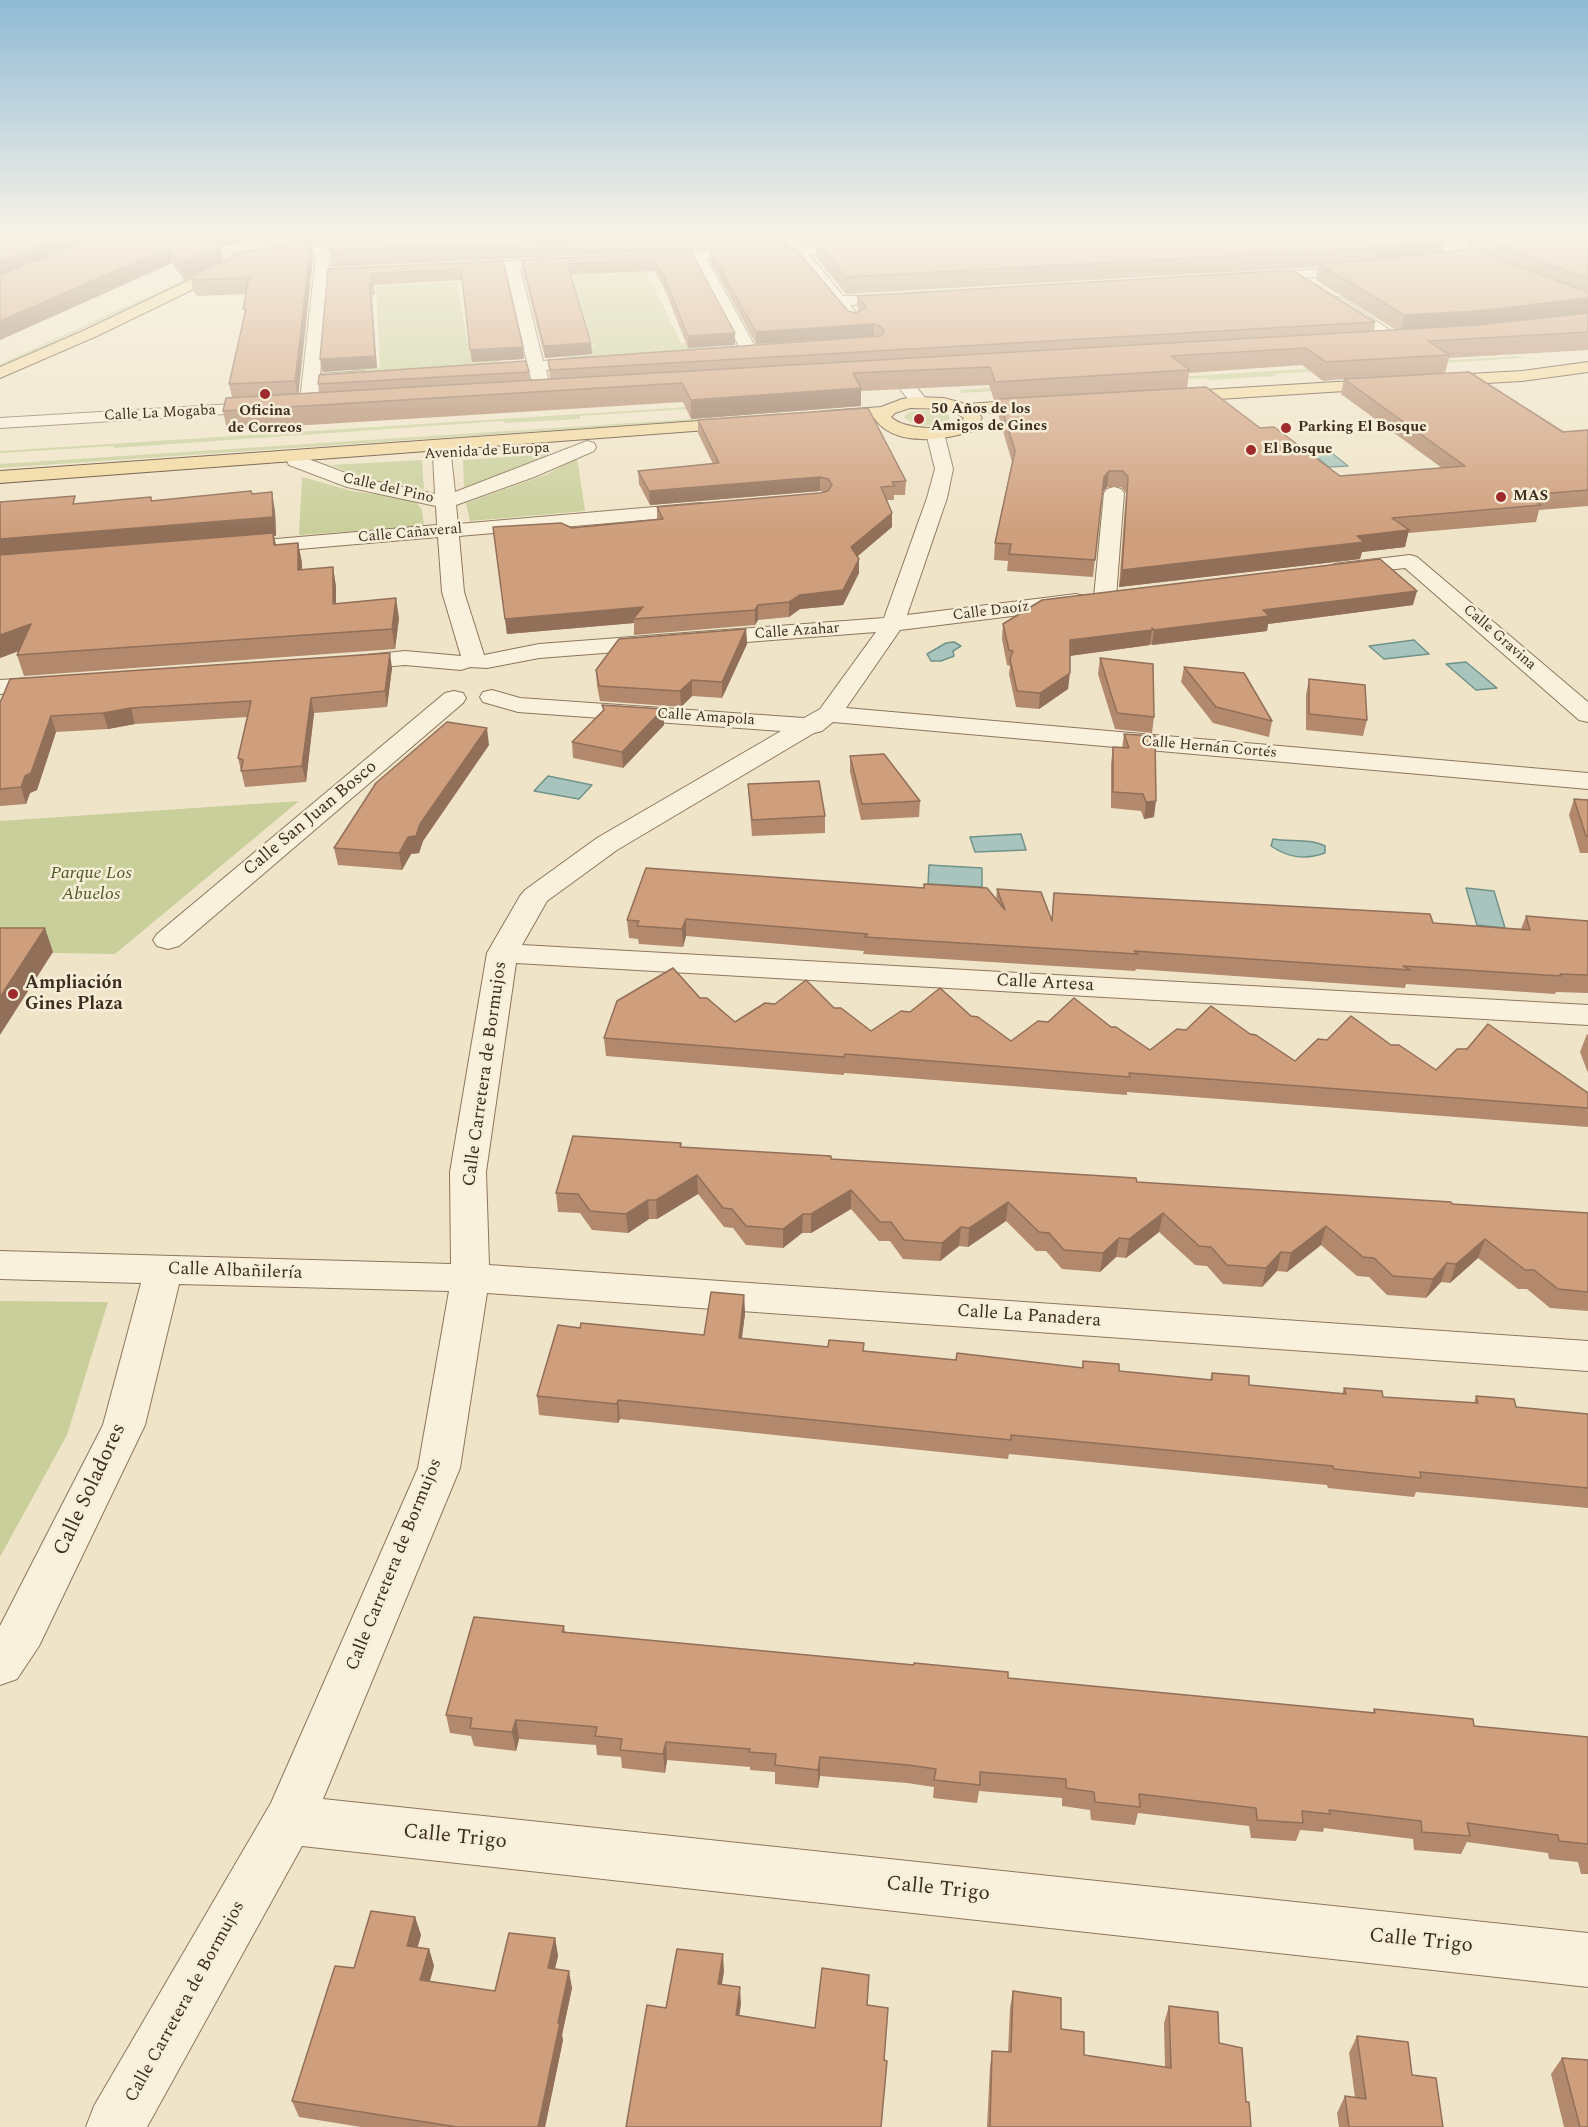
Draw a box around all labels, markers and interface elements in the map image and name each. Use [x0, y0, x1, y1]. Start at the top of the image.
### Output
marker: Oficina de Correos [258, 387, 272, 401]
place label: 50 Años de los Amigos de Gines [931, 401, 1047, 436]
street label: Calle La Mogaba [104, 402, 216, 426]
place label: Oficina de Correos [228, 403, 302, 438]
marker: 50 Años de los Amigos de Gines [912, 412, 926, 426]
place label: Parking El Bosque [1298, 419, 1427, 437]
marker: Parking El Bosque [1279, 421, 1293, 435]
street label: Avenida de Europa [424, 440, 550, 464]
place label: El Bosque [1263, 441, 1332, 459]
marker: El Bosque [1244, 443, 1258, 457]
street label: Calle del Pino [341, 470, 435, 508]
place label: MAS [1513, 488, 1548, 506]
marker: MAS [1494, 490, 1508, 504]
street label: Calle Cañaveral [357, 520, 463, 548]
street label: Calle Daoíz [952, 598, 1030, 626]
street label: Calle Gravina [1459, 601, 1539, 675]
street label: Calle Azahar [754, 620, 840, 644]
street label: Calle Amapola [657, 706, 755, 730]
street label: Calle Hernán Cortés [1141, 733, 1277, 763]
street label: Calle San Juan Bosco [240, 757, 382, 881]
park label: Parque Los Abuelos [50, 863, 132, 906]
street label: Calle Carretera de Bormujos [460, 960, 512, 1188]
street label: Calle Artesa [996, 971, 1094, 997]
place label: Ampliación Gines Plaza [25, 973, 123, 1016]
marker: Ampliación Gines Plaza [6, 987, 20, 1001]
street label: Calle Albañilería [167, 1259, 303, 1285]
street label: Calle La Panadera [956, 1301, 1102, 1333]
street label: Calle Soladores [49, 1420, 133, 1560]
street label: Calle Carretera de Bormujos [342, 1456, 448, 1674]
street label: Calle Trigo [402, 1820, 508, 1856]
street label: Calle Trigo [885, 1872, 991, 1908]
street label: Calle Carretera de Bormujos [122, 1897, 250, 2107]
street label: Calle Trigo [1368, 1924, 1474, 1960]

